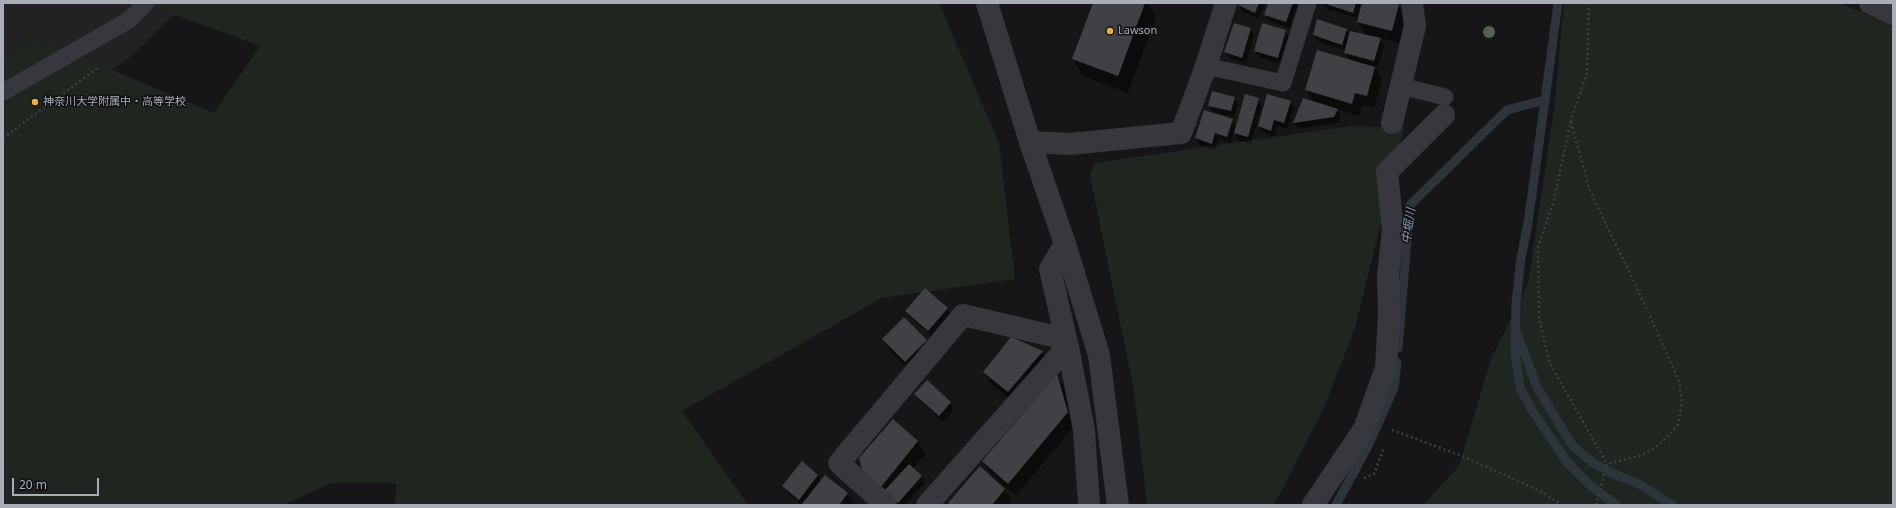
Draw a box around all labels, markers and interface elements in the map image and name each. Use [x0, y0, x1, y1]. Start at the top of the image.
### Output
place label: Lawson [1118, 24, 1157, 38]
marker: Lawson [1105, 26, 1115, 36]
place label: 神奈川大学附属中・高等学校 [43, 95, 186, 109]
marker: 神奈川大学附属中・高等学校 [30, 97, 40, 107]
water label: 中堀川 [1399, 207, 1419, 245]
scale bar [14, 470, 101, 496]
text: 20 m [19, 476, 47, 493]

